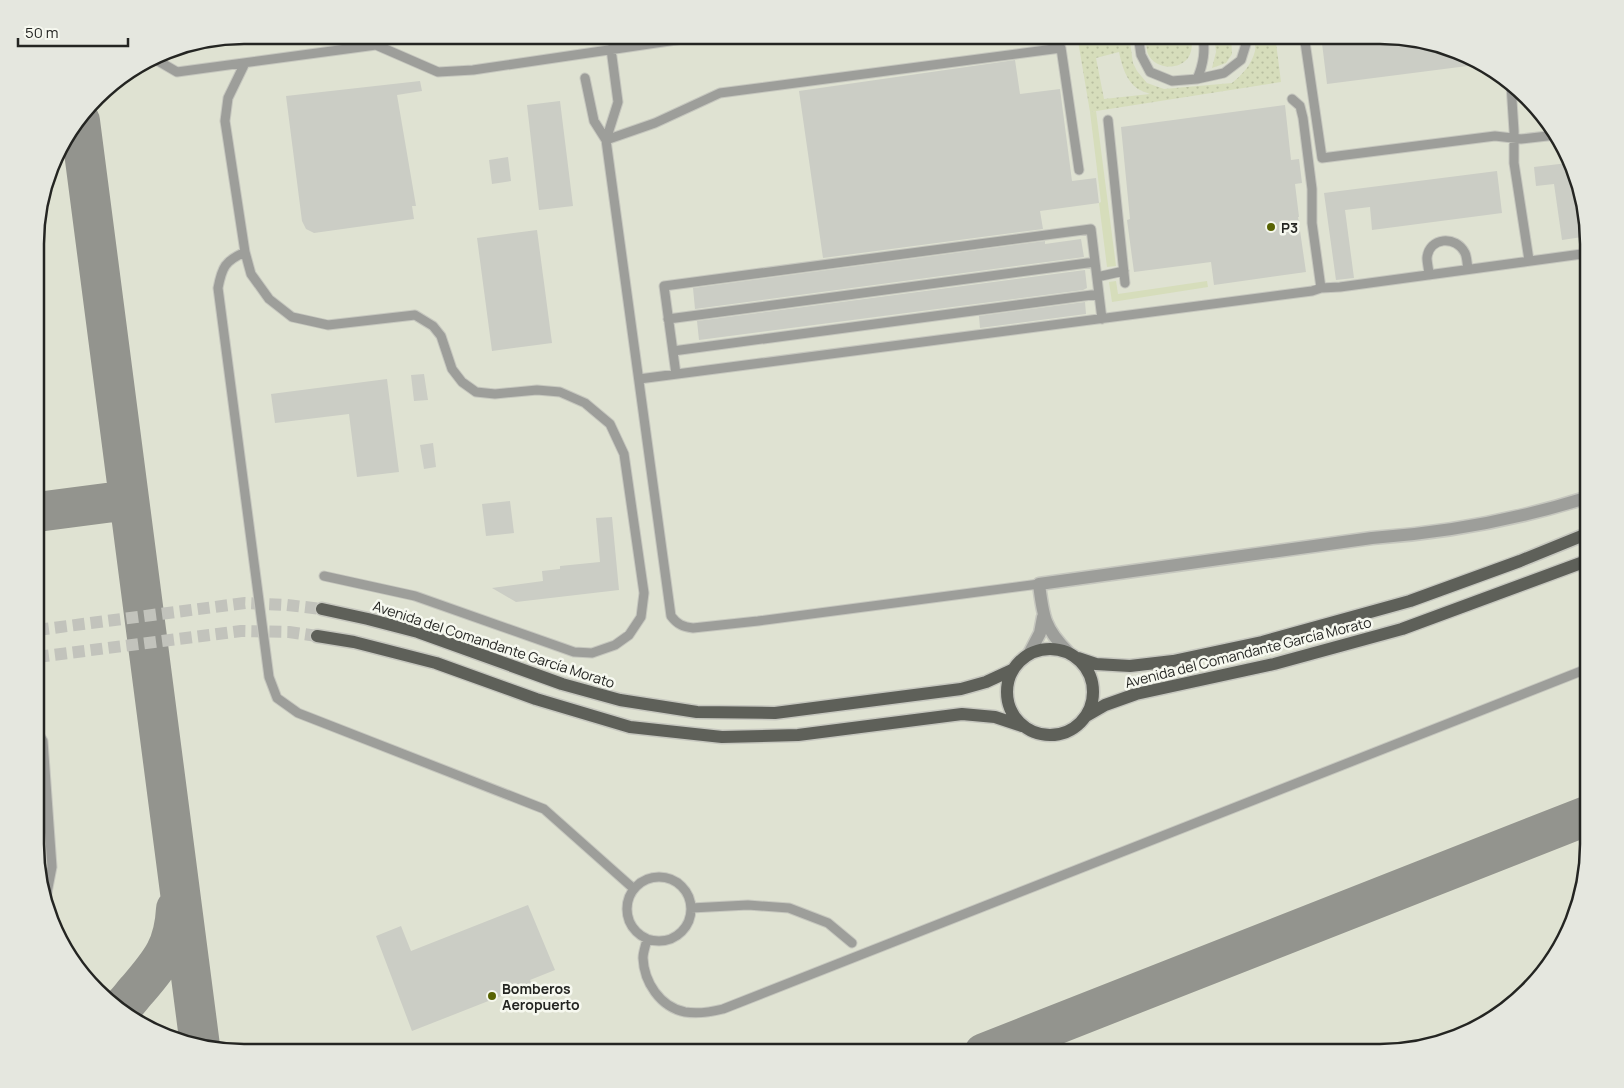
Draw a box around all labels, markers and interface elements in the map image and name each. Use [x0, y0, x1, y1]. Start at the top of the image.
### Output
scale bar [18, 15, 128, 47]
text: 50 m [25, 22, 59, 43]
place label: P3 [1281, 218, 1298, 237]
marker: P3 [1265, 221, 1277, 233]
street label: Avenida del Comandante García Morato [371, 596, 617, 692]
street label: Avenida del Comandante García Morato [1123, 612, 1373, 692]
place label: Bomberos Aeropuerto [502, 979, 580, 1014]
marker: Bomberos Aeropuerto [486, 990, 498, 1002]

